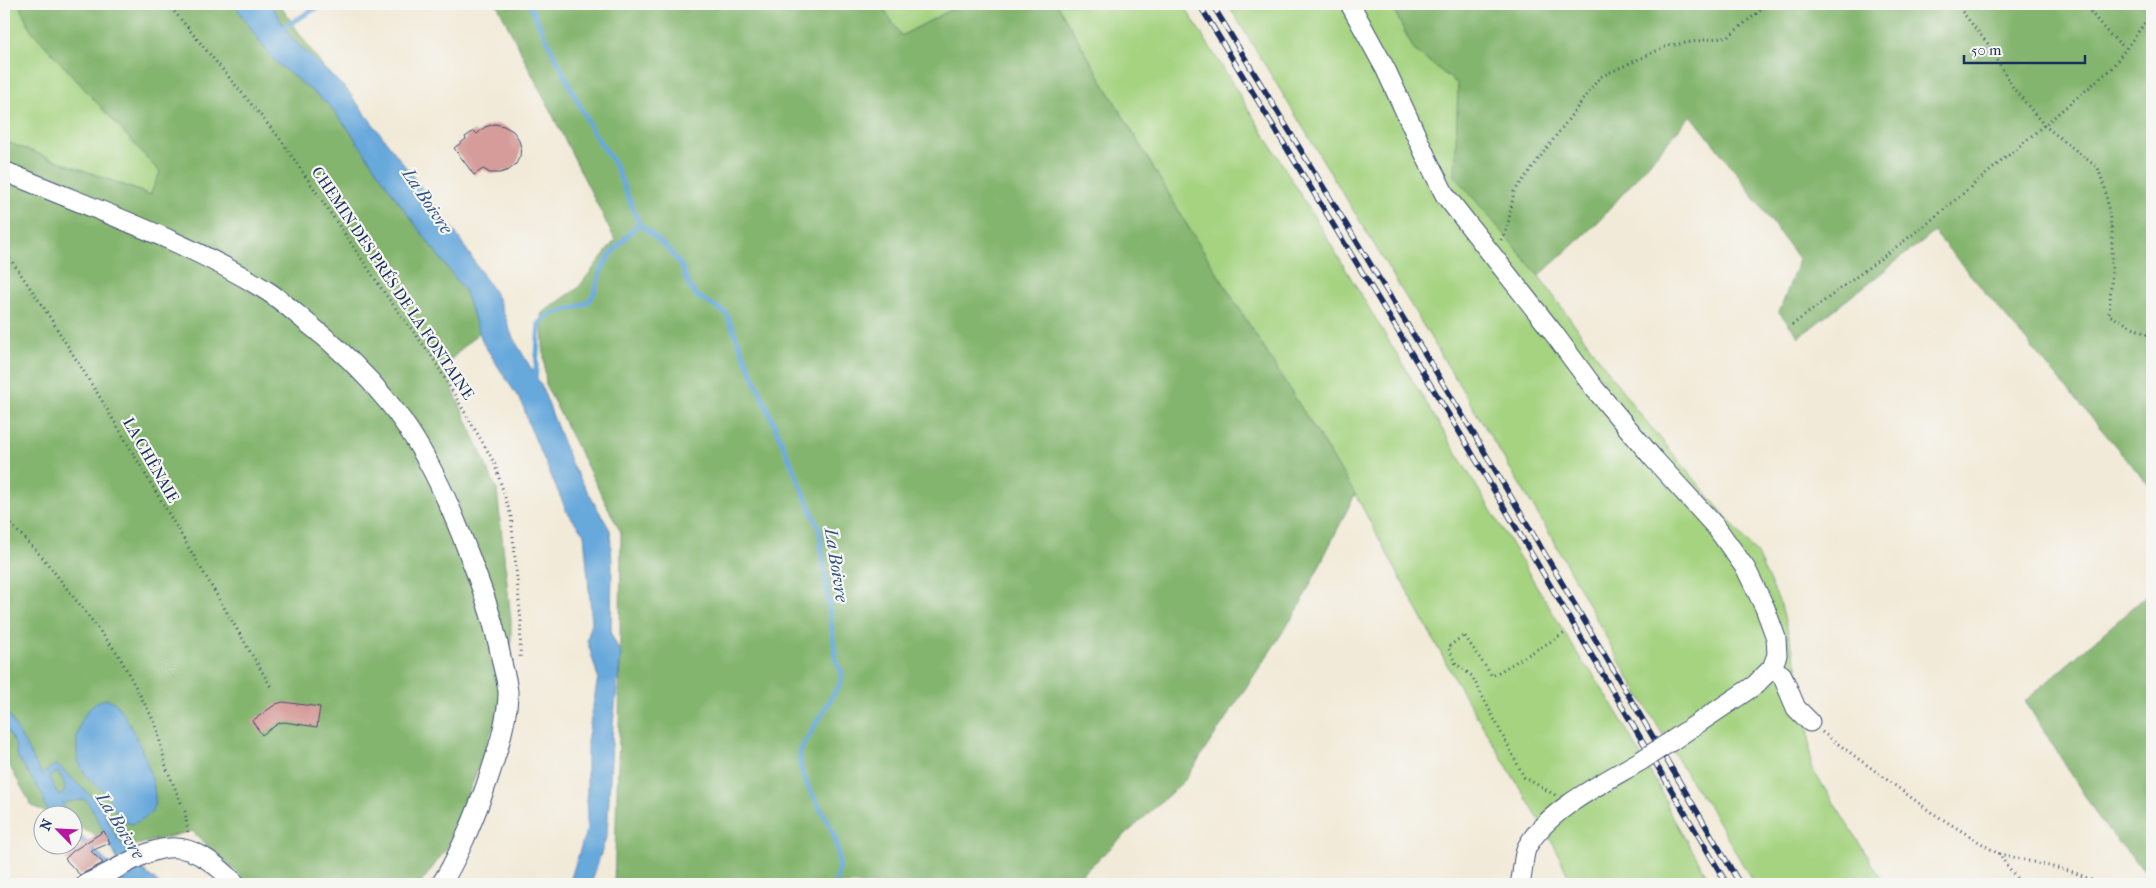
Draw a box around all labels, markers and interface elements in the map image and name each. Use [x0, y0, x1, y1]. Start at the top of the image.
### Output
scale bar [1964, 32, 2085, 64]
text: 50 m [1971, 41, 2002, 59]
street label: CHEMIN DES PRÉS DE LA FONTAINE [308, 162, 479, 403]
water label: La Boivre [396, 163, 457, 238]
street label: LA CHÊNAIE [119, 414, 184, 506]
water label: La Boivre [819, 525, 852, 604]
water label: La Boivre [90, 787, 149, 864]
north arrow [32, 806, 82, 856]
text: N [37, 816, 57, 833]

